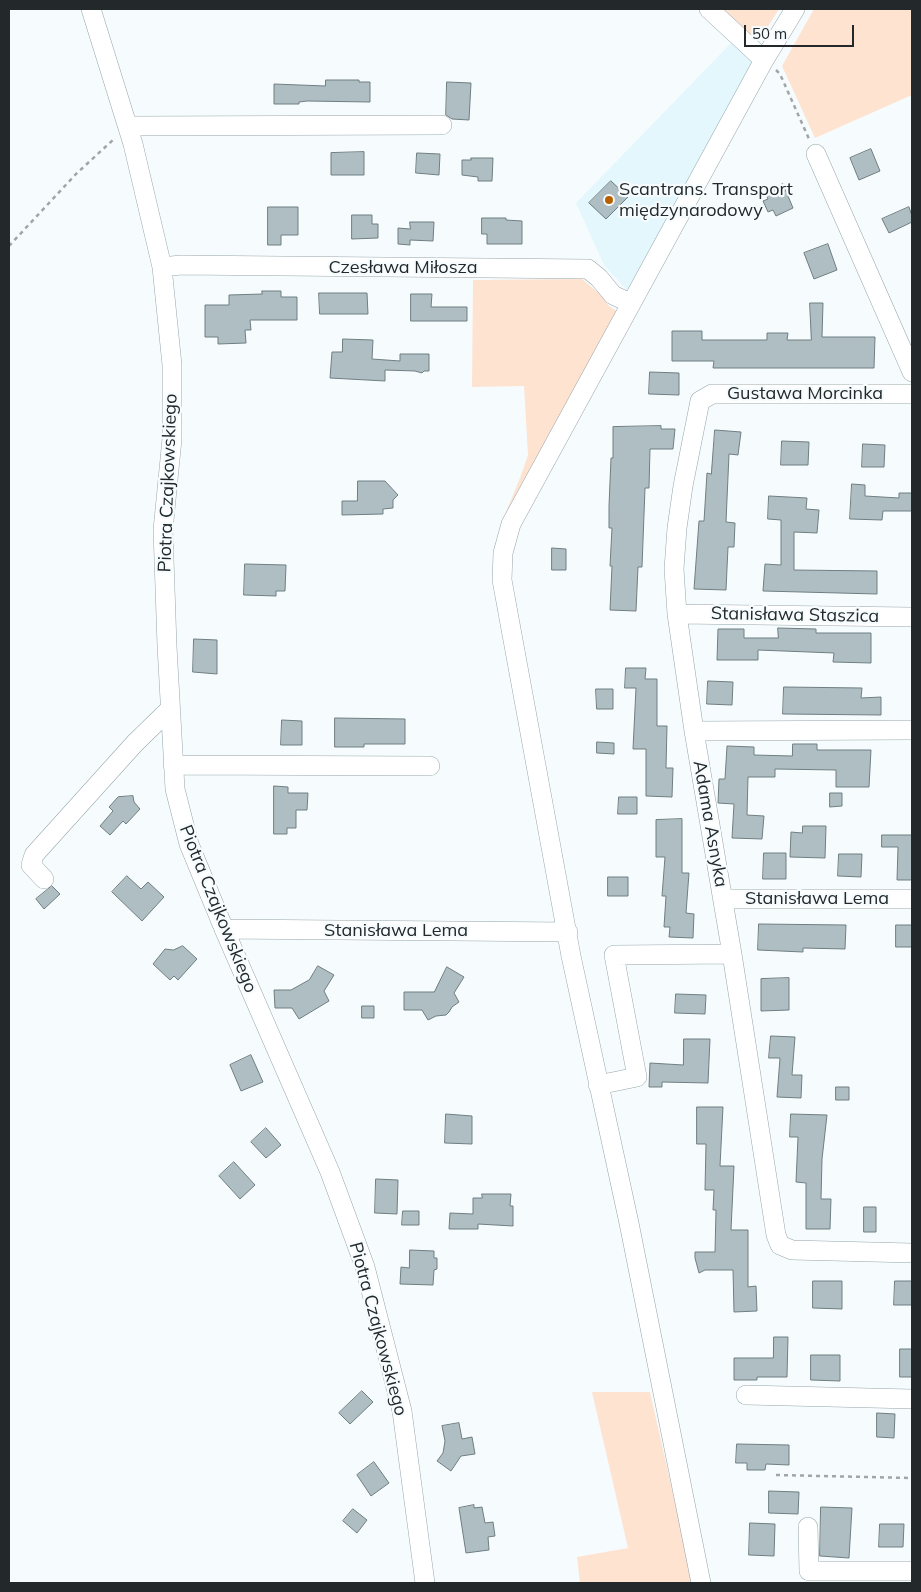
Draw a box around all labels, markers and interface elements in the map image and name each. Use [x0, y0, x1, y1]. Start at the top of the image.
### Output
scale bar [746, 15, 856, 47]
text: 50 m [752, 24, 787, 43]
place label: Scantrans. Transport międzynarodowy [619, 179, 793, 222]
marker: Scantrans. Transport międzynarodowy [603, 194, 615, 206]
street label: Czesława Miłosza [328, 257, 478, 279]
street label: Gustawa Morcinka [727, 383, 883, 405]
street label: Piotra Czajkowskiego [154, 393, 182, 573]
street label: Stanisława Staszica [711, 603, 879, 627]
street label: Adama Asnyka [688, 759, 732, 889]
street label: Piotra Czajkowskiego [174, 822, 262, 996]
street label: Stanisława Lema [745, 888, 889, 910]
street label: Stanisława Lema [324, 920, 468, 942]
street label: Piotra Czajkowskiego [344, 1240, 412, 1418]

